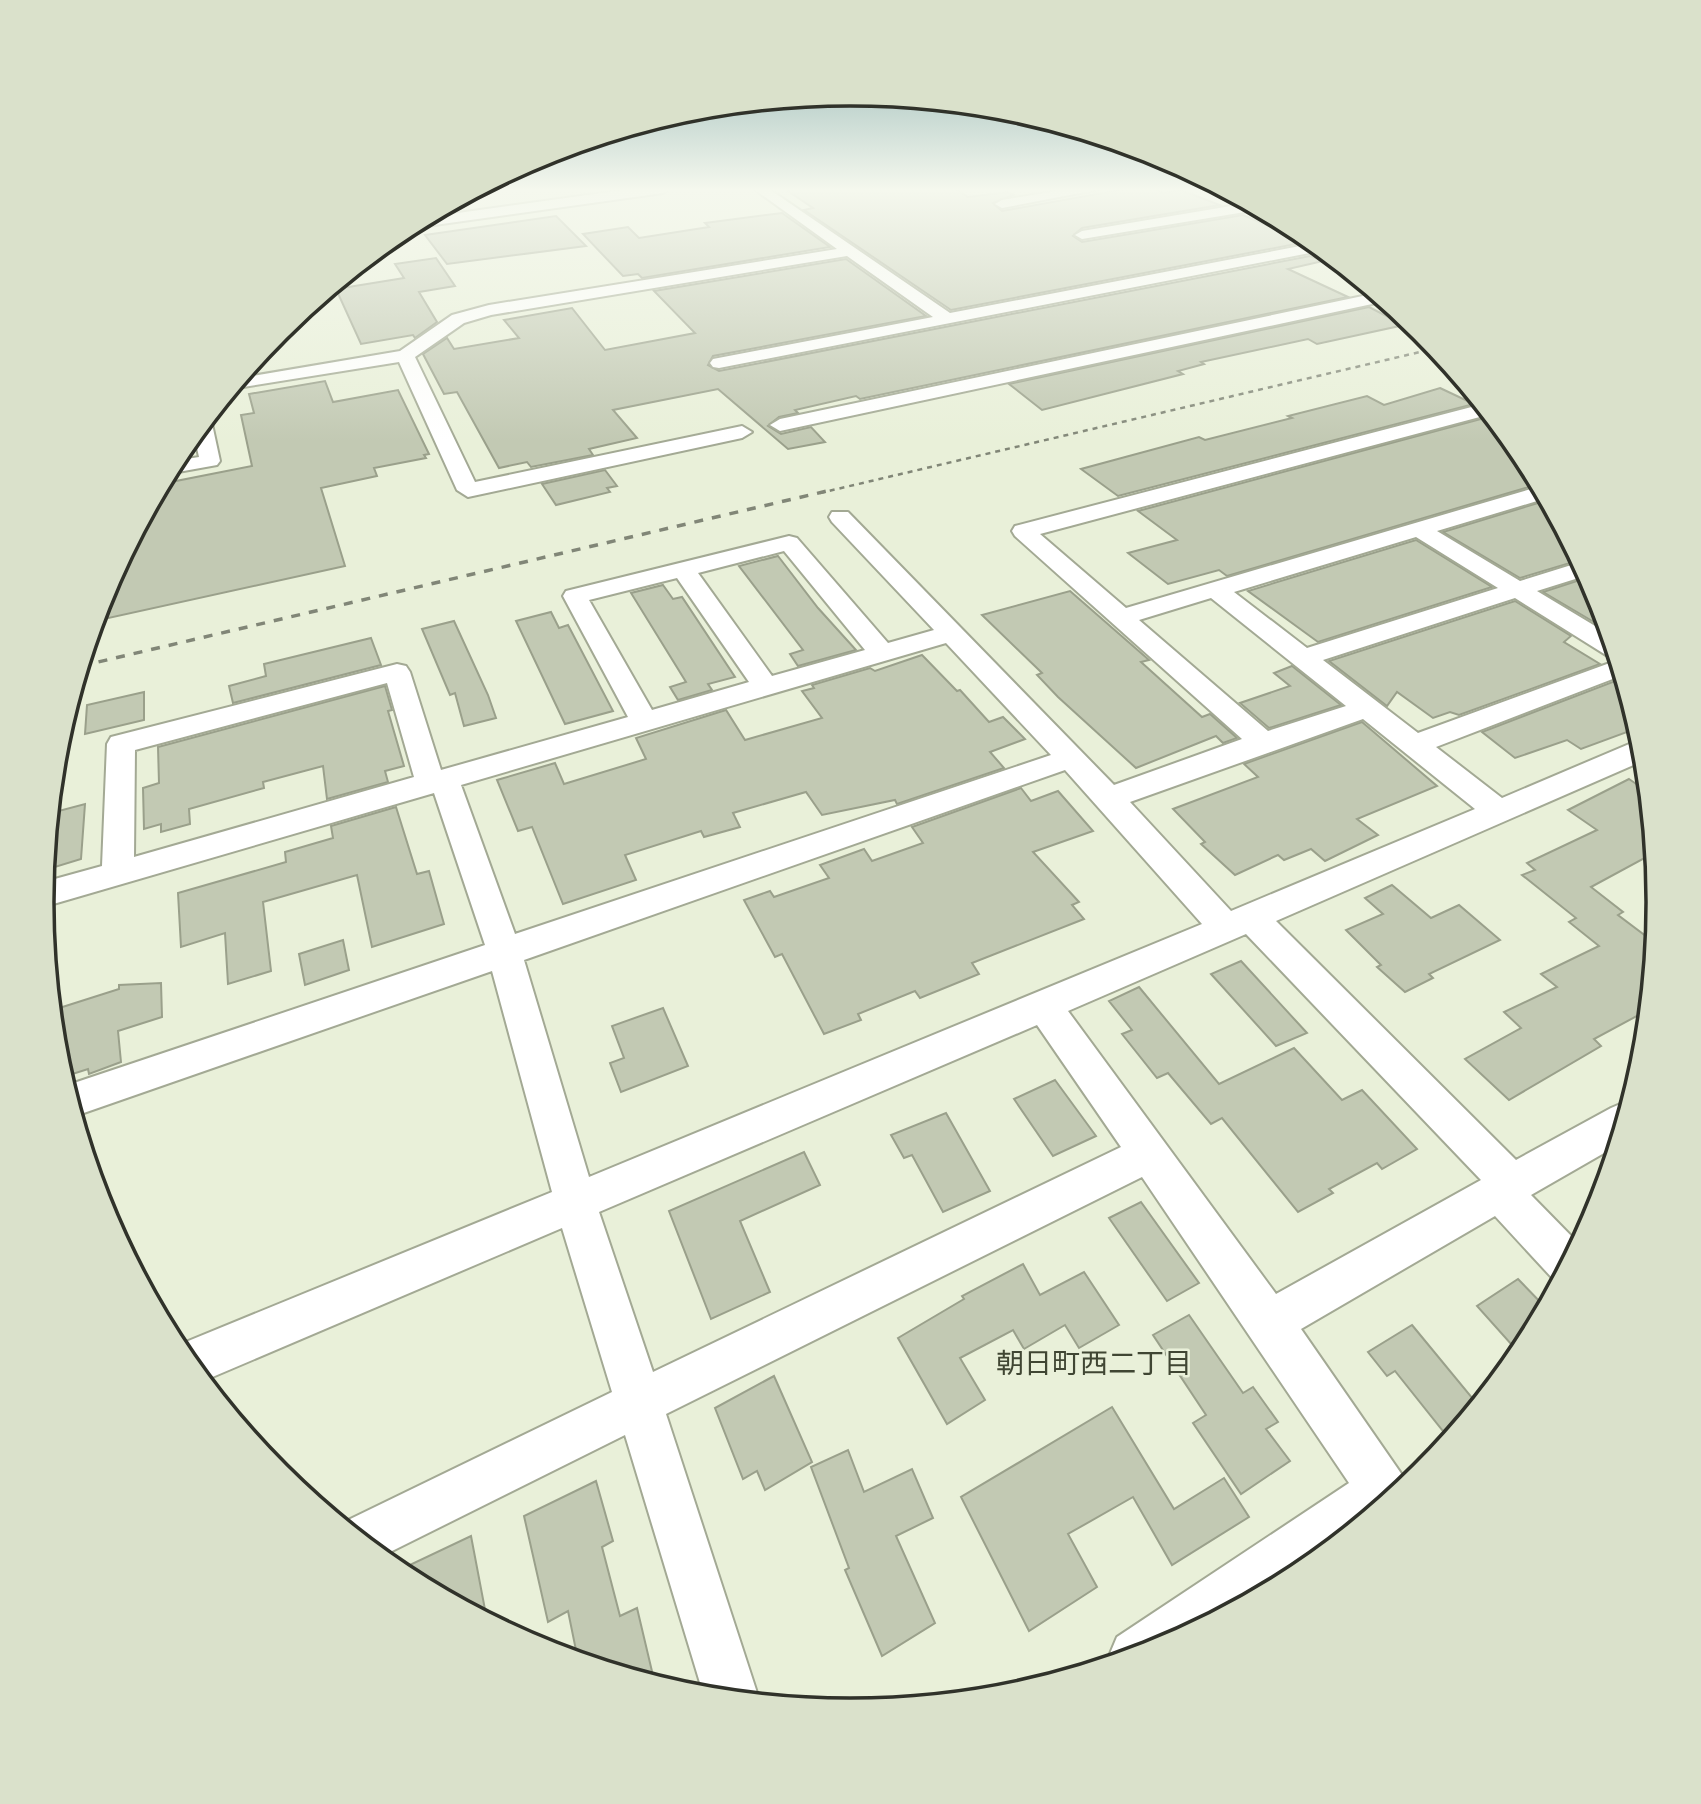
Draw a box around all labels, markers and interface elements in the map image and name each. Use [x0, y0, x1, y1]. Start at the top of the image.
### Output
district label: 朝日町西二丁目 [996, 1347, 1192, 1380]

